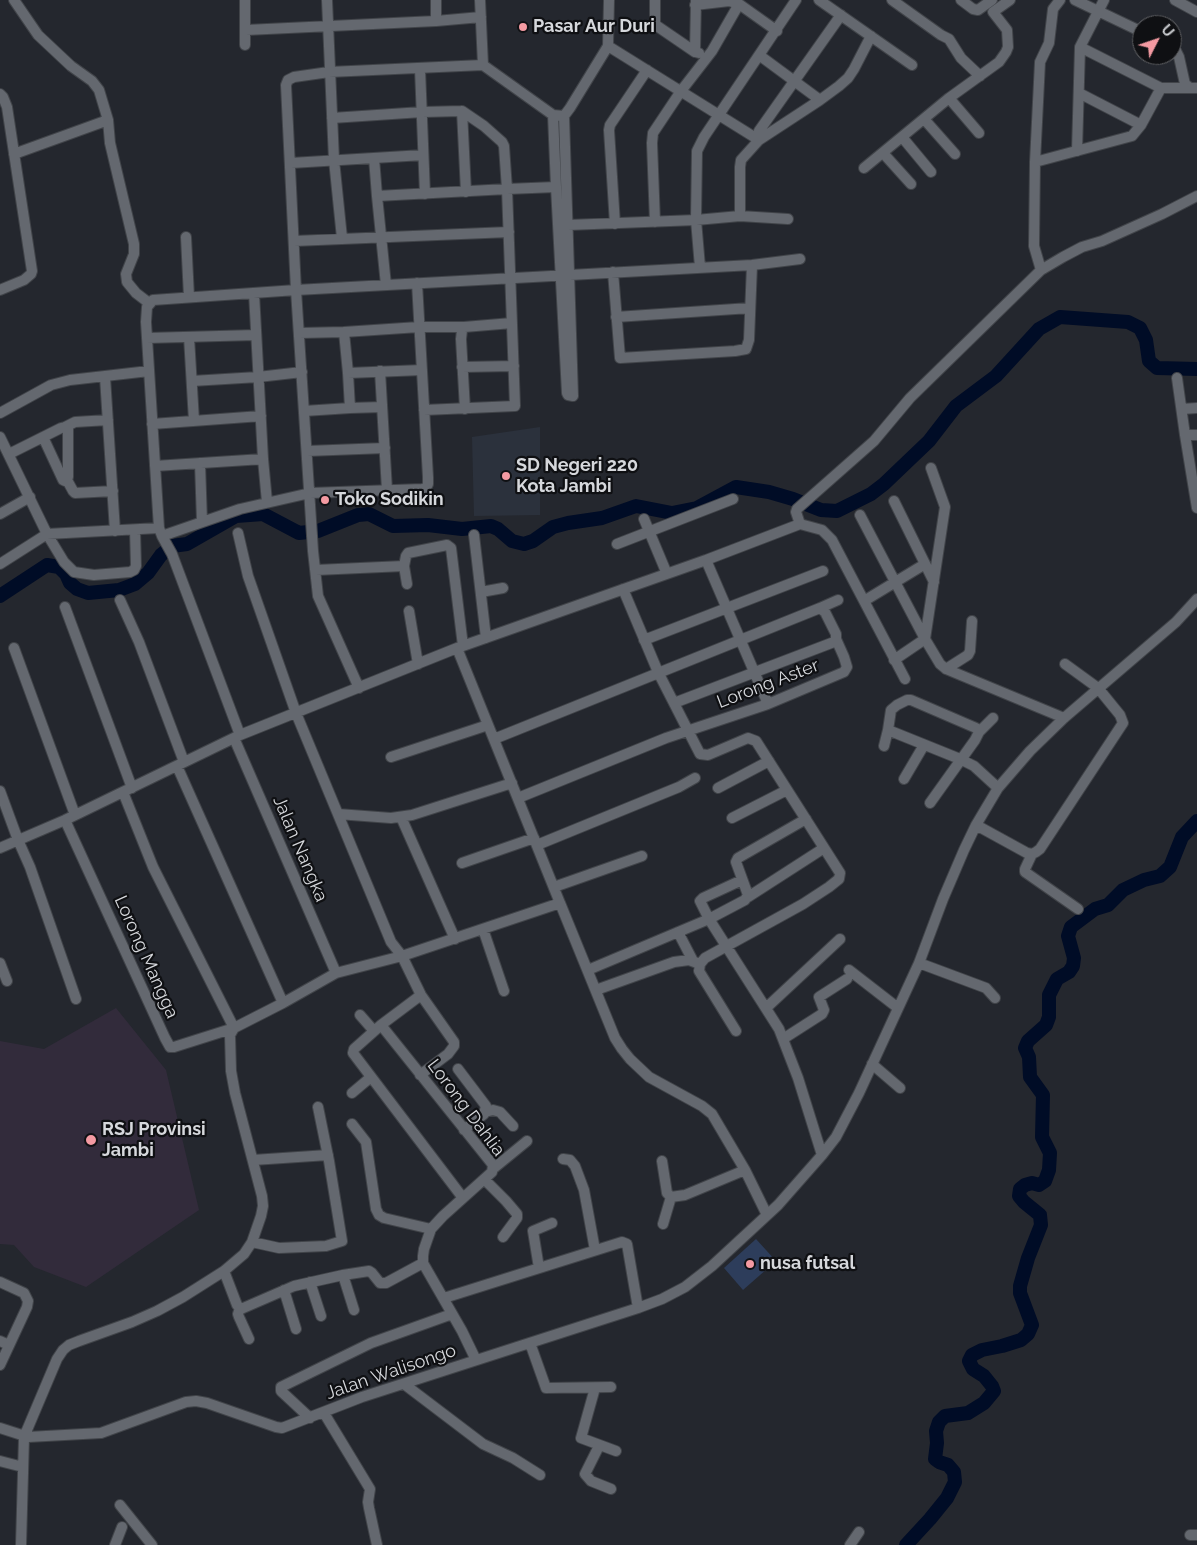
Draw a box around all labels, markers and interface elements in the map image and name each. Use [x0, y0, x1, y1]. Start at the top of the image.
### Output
north arrow [1132, 15, 1182, 65]
place label: Pasar Aur Duri [533, 16, 655, 38]
marker: Pasar Aur Duri [517, 21, 529, 33]
text: U [1158, 22, 1177, 40]
place label: SD Negeri 220 Kota Jambi [516, 455, 638, 498]
marker: SD Negeri 220 Kota Jambi [500, 470, 512, 482]
place label: Toko Sodikin [335, 489, 444, 511]
marker: Toko Sodikin [319, 494, 331, 506]
street label: Lorong Aster [714, 655, 822, 713]
street label: Jalan Nangka [268, 793, 332, 905]
street label: Lorong Mangga [109, 892, 183, 1022]
street label: Lorong Dahlia [423, 1055, 509, 1161]
place label: RSJ Provinsi Jambi [102, 1119, 206, 1162]
marker: RSJ Provinsi Jambi [84, 1133, 98, 1147]
place label: nusa futsal [760, 1253, 855, 1275]
marker: nusa futsal [744, 1258, 756, 1270]
street label: Jalan Walisongo [323, 1340, 459, 1404]

